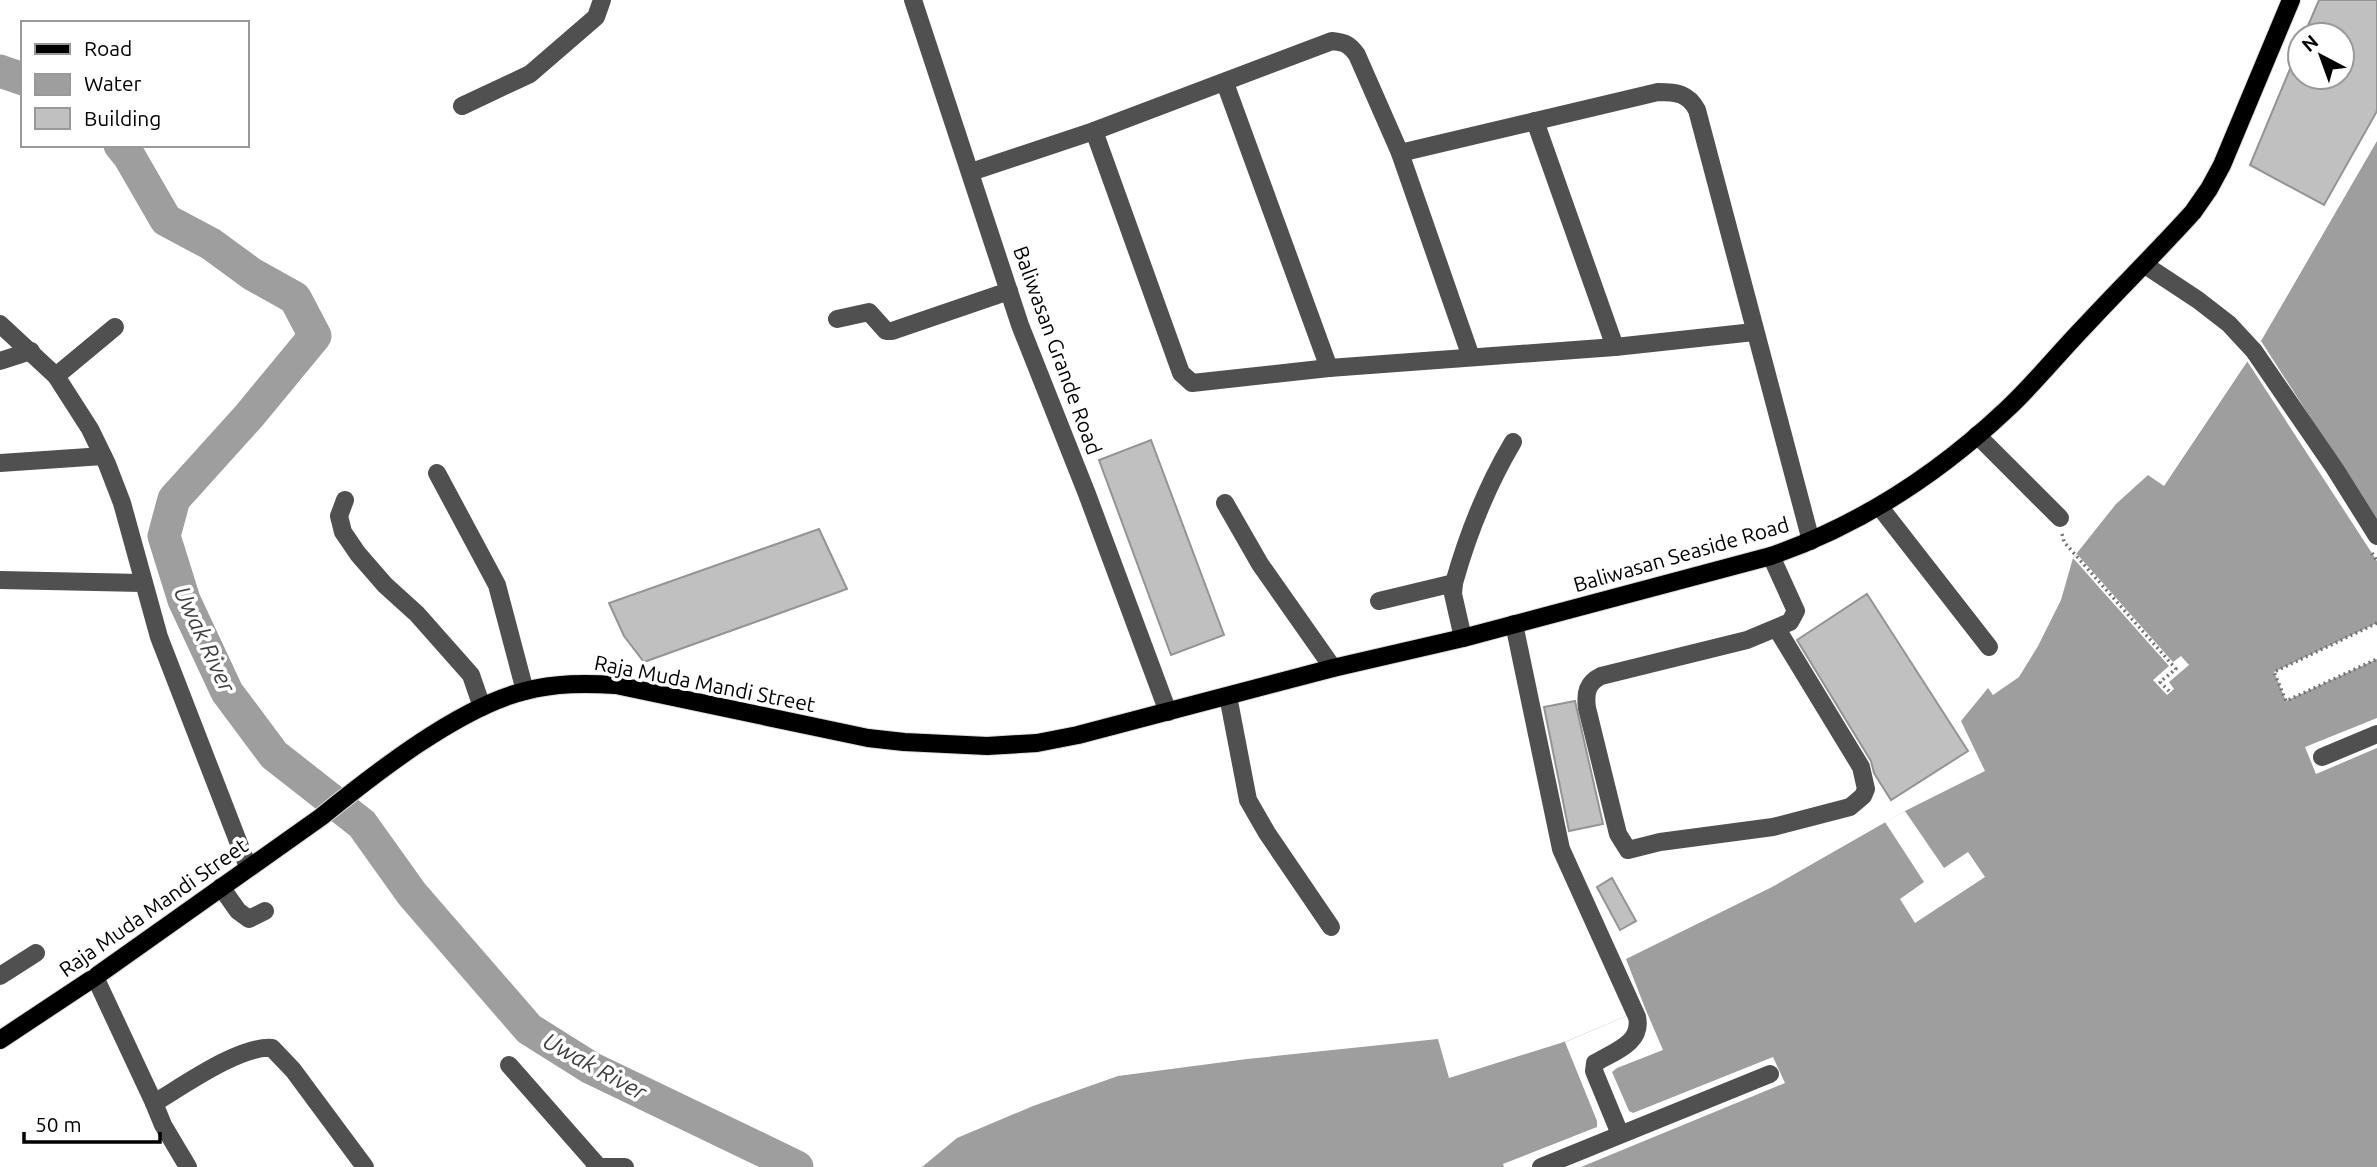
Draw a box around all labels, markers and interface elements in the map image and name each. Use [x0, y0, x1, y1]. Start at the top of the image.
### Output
legend [21, 21, 248, 147]
north arrow [2286, 21, 2356, 91]
text: N [2297, 30, 2322, 56]
text: Road [84, 36, 132, 60]
text: Water [84, 71, 142, 95]
text: Building [84, 106, 161, 130]
street label: Baliwasan Grande Road [1009, 242, 1107, 458]
street label: Baliwasan Seaside Road [1570, 512, 1792, 596]
water label: Uwak River [170, 582, 241, 697]
street label: Raja Muda Mandi Street [593, 650, 817, 716]
street label: Raja Muda Mandi Street [54, 833, 252, 981]
water label: Uwak River [539, 1027, 652, 1105]
scale bar [24, 1100, 161, 1144]
text: 50 m [35, 1112, 82, 1136]

